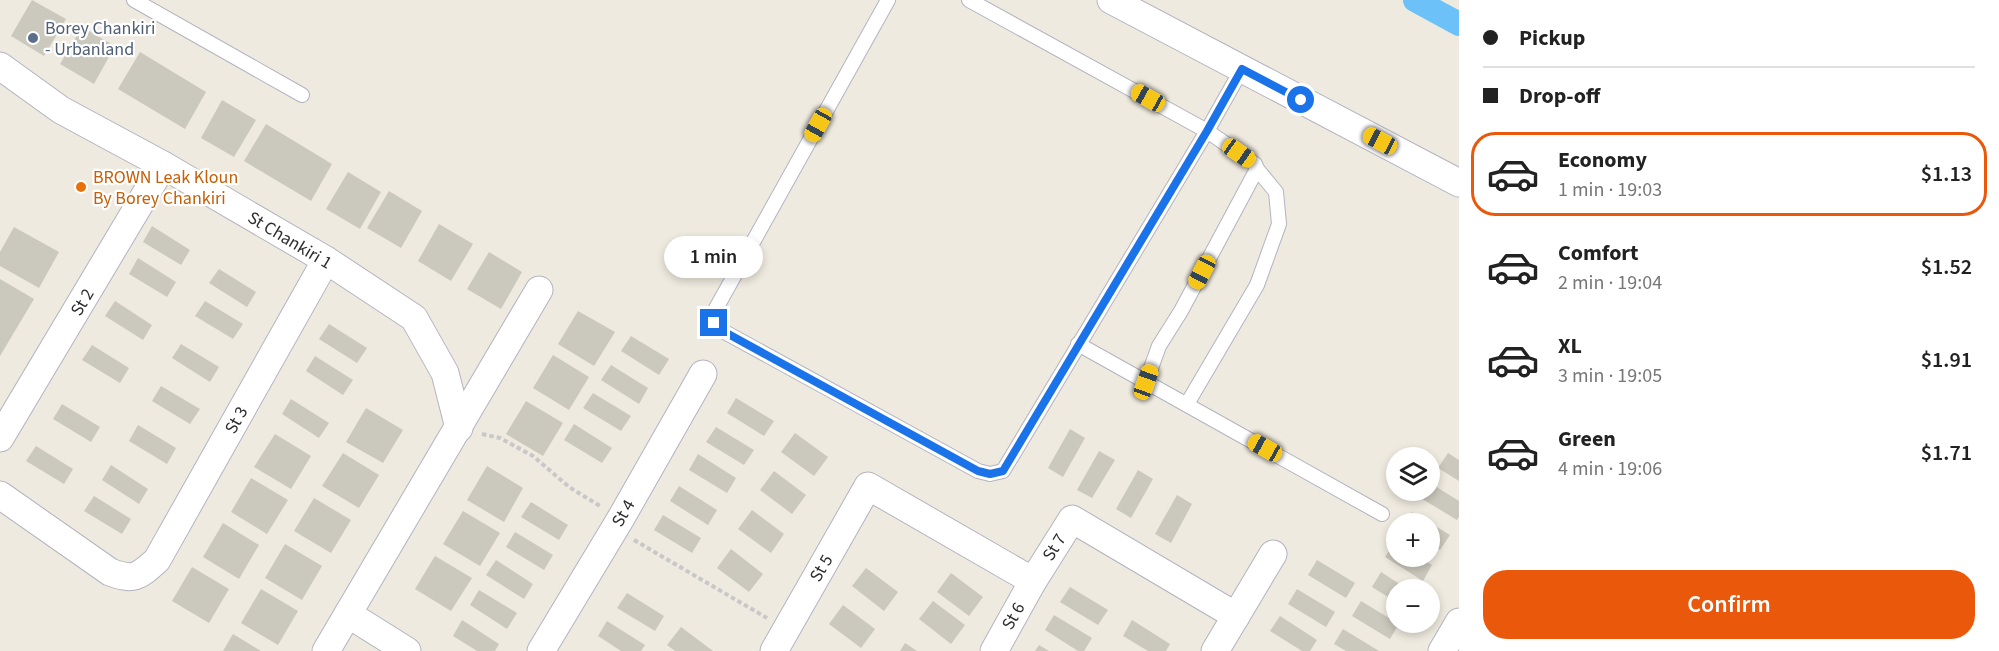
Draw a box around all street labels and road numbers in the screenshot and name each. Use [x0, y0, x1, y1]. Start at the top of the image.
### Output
street label: St Chankiri 1 [243, 205, 337, 275]
street label: St 2 [65, 284, 100, 321]
street label: St 3 [219, 402, 254, 438]
street label: St 4 [606, 495, 641, 532]
street label: St 7 [1036, 529, 1072, 566]
street label: St 5 [804, 550, 839, 587]
street label: St 6 [996, 598, 1031, 634]

